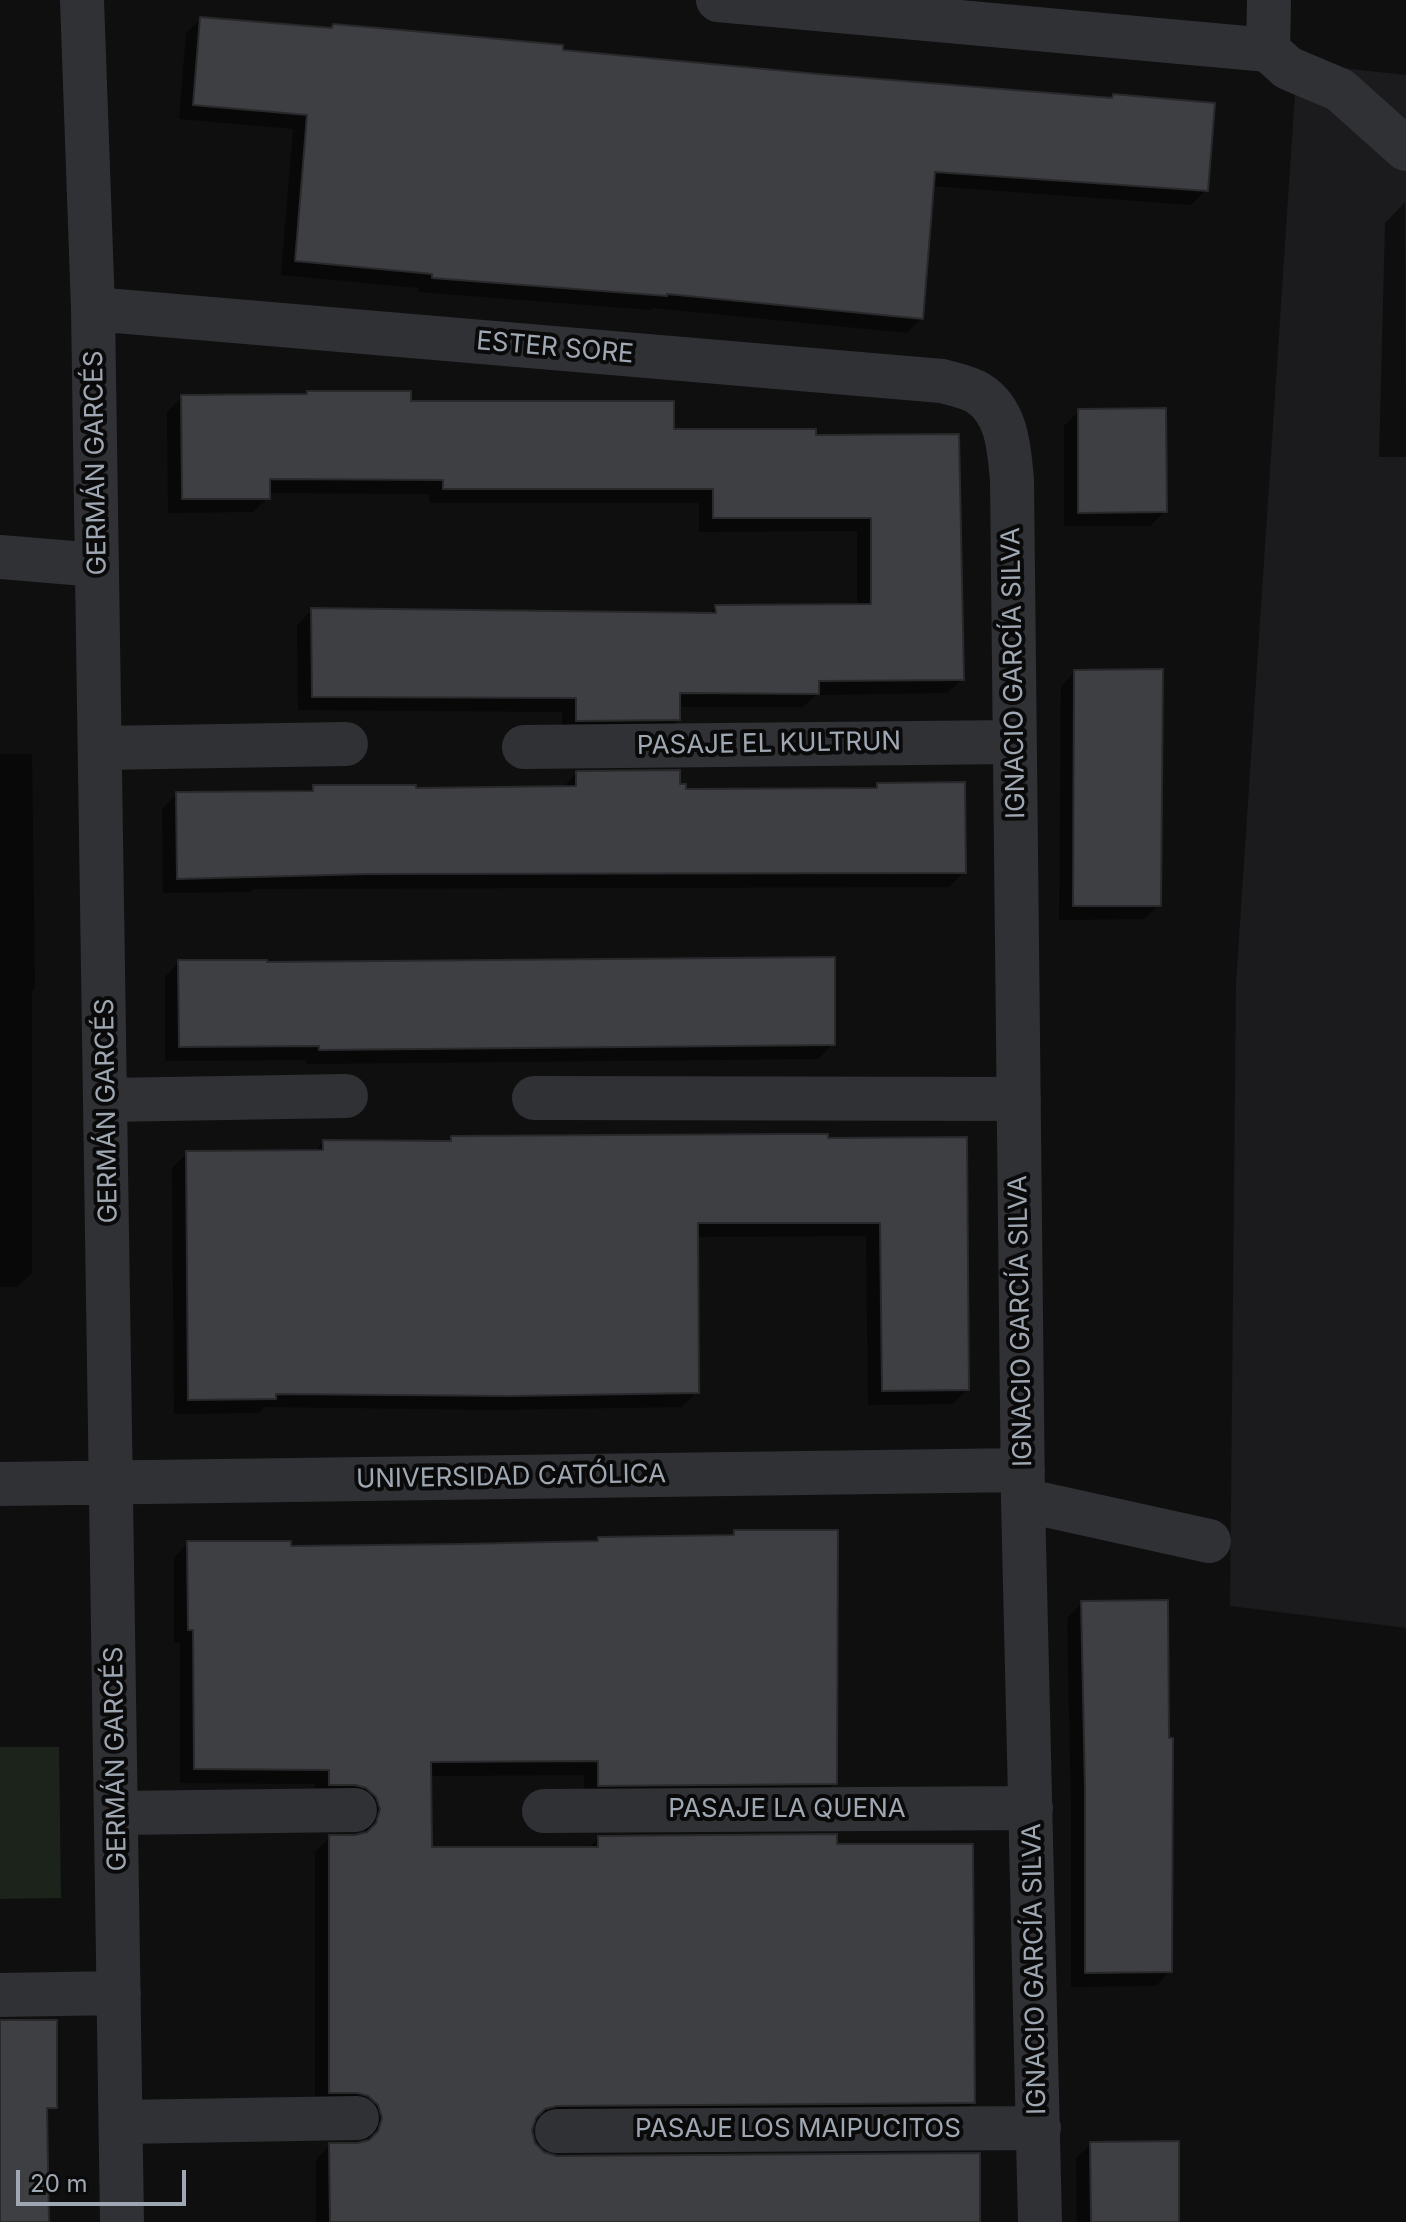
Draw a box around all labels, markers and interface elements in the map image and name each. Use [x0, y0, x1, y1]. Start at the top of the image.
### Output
street label: ESTER SORE [475, 326, 635, 370]
street label: GERMÁN GARCÉS [78, 350, 114, 576]
street label: IGNACIO GARCÍA SILVA [996, 527, 1032, 819]
street label: PASAJE EL KULTRUN [637, 726, 901, 762]
street label: GERMÁN GARCÉS [89, 998, 125, 1224]
street label: IGNACIO GARCÍA SILVA [1003, 1175, 1039, 1467]
street label: UNIVERSIDAD CATÓLICA [356, 1459, 666, 1495]
street label: GERMÁN GARCÉS [98, 1646, 134, 1872]
street label: PASAJE LA QUENA [668, 1793, 906, 1825]
street label: IGNACIO GARCÍA SILVA [1017, 1823, 1053, 2115]
street label: PASAJE LOS MAIPUCITOS [635, 2113, 961, 2145]
scale bar [20, 2154, 190, 2204]
text: 20 m [30, 2169, 88, 2198]

